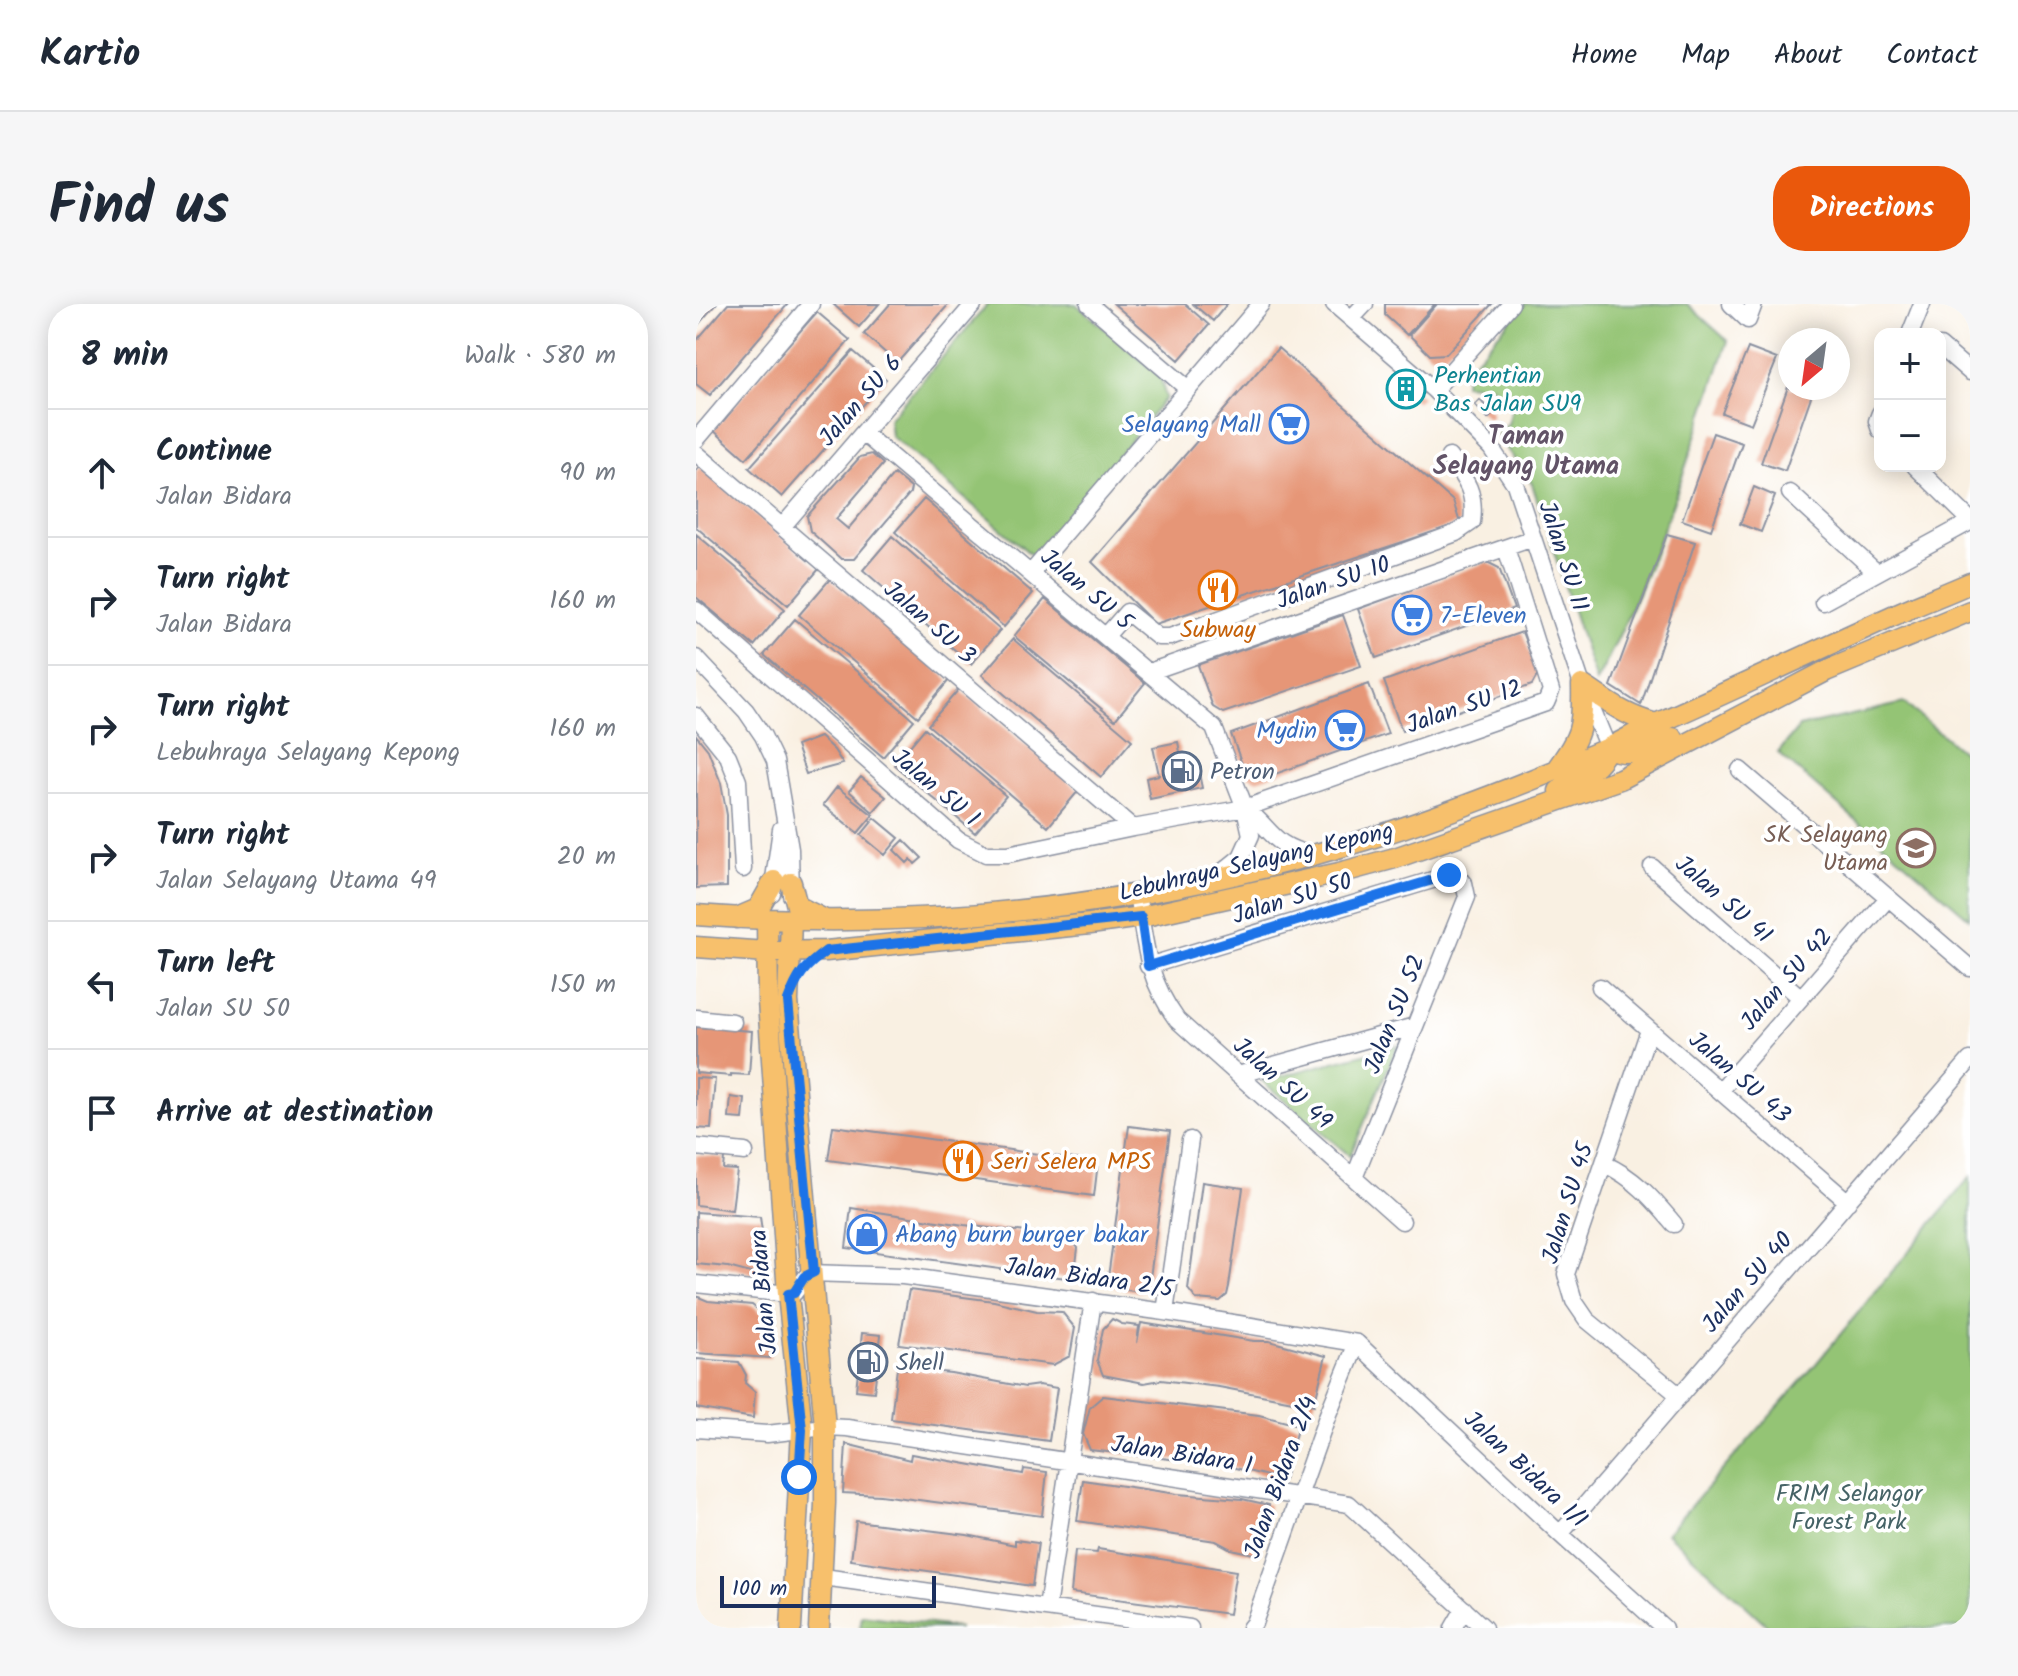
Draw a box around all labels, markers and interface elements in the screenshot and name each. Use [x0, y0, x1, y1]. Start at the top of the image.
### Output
text: Kartio [40, 25, 140, 85]
text: Home [1571, 33, 1637, 78]
text: Map [1681, 33, 1730, 78]
text: About [1774, 33, 1842, 78]
text: Contact [1886, 33, 1978, 78]
text: Find us [48, 163, 229, 253]
button: Directions [1773, 166, 1970, 251]
north arrow [1778, 328, 1850, 400]
map controls [1874, 328, 1946, 472]
button: + [1874, 328, 1946, 400]
text: 8 min [80, 329, 169, 383]
text: Walk · 580 m [464, 335, 616, 377]
street label: Jalan SU 6 [810, 346, 913, 456]
place label: Perhentian Bas Jalan SU9 [1434, 357, 1582, 424]
building icon: Perhentian Bas Jalan SU9 [1385, 368, 1427, 410]
button: − [1874, 400, 1946, 472]
supermarket icon: Selayang Mall [1268, 403, 1310, 445]
place label: Selayang Mall [1122, 406, 1261, 445]
district label: Taman Selayang Utama [1433, 416, 1619, 488]
text: Continue [156, 428, 272, 476]
icon: ahead [80, 451, 124, 495]
text: 90 m [559, 452, 616, 494]
text: Jalan Bidara [156, 476, 292, 518]
street label: Jalan SU 11 [1526, 496, 1599, 617]
street label: Jalan SU 5 [1031, 539, 1143, 642]
street label: Jalan SU 10 [1271, 546, 1396, 621]
text: Turn right [156, 556, 289, 604]
restaurant icon: Subway [1197, 569, 1239, 611]
street label: Jalan SU 3 [874, 572, 984, 675]
icon: right [80, 579, 124, 623]
text: 160 m [549, 580, 616, 622]
supermarket icon: 7-Eleven [1391, 594, 1433, 636]
place label: 7-Eleven [1440, 597, 1527, 636]
text: Jalan Bidara [156, 604, 292, 646]
place label: Subway [1180, 611, 1257, 650]
street label: Jalan SU 12 [1401, 669, 1528, 745]
text: Turn right [156, 684, 289, 732]
icon: right [80, 707, 124, 751]
text: 160 m [549, 708, 616, 750]
supermarket icon: Mydin [1324, 709, 1366, 751]
place label: Mydin [1256, 712, 1317, 751]
text: Lebuhraya Selayang Kepong [156, 732, 460, 774]
street label: Jalan SU 1 [882, 739, 988, 837]
fuel station icon: Petron [1161, 750, 1203, 792]
place label: Petron [1210, 753, 1275, 792]
text: Turn right [156, 812, 289, 860]
street label: Lebuhraya Selayang Kepong [1115, 812, 1398, 913]
place label: SK Selayang Utama [1764, 816, 1888, 883]
school or university icon: SK Selayang Utama [1895, 827, 1937, 869]
icon: right [80, 835, 124, 879]
text: 20 m [557, 836, 616, 878]
street label: Jalan SU 41 [1665, 846, 1781, 954]
route end [1431, 857, 1467, 893]
text: Jalan Selayang Utama 49 [156, 860, 436, 902]
street label: Jalan SU 50 [1228, 863, 1357, 936]
street label: Jalan SU 42 [1731, 920, 1843, 1040]
text: Turn left [156, 940, 275, 988]
street label: Jalan SU 52 [1354, 949, 1437, 1080]
icon: left [80, 963, 124, 1007]
text: 150 m [550, 964, 616, 1006]
text: Jalan SU 50 [156, 988, 290, 1030]
street label: Jalan SU 43 [1679, 1022, 1799, 1134]
street label: Jalan SU 49 [1223, 1028, 1341, 1140]
text: Arrive at destination [156, 1089, 433, 1137]
icon: arrive [80, 1091, 124, 1135]
street label: Jalan SU 45 [1532, 1136, 1606, 1269]
restaurant icon: Seri Selera MPS [942, 1140, 984, 1182]
place label: Seri Selera MPS [991, 1143, 1152, 1182]
shop icon: Abang burn burger bakar [846, 1213, 888, 1255]
place label: Abang burn burger bakar [895, 1216, 1150, 1255]
street label: Jalan SU 40 [1693, 1223, 1804, 1343]
street label: Jalan Bidara [740, 1228, 789, 1356]
street label: Jalan Bidara 2/5 [1002, 1247, 1178, 1310]
fuel station icon: Shell [847, 1341, 889, 1383]
place label: Shell [896, 1344, 944, 1383]
street label: Jalan Bidara 2/4 [1234, 1391, 1329, 1564]
street label: Jalan Bidara 1/1 [1454, 1402, 1596, 1538]
street label: Jalan Bidara 1 [1108, 1425, 1255, 1486]
route start [781, 1459, 817, 1495]
park label: FRIM Selangor Forest Park [1776, 1475, 1924, 1542]
scale bar [720, 1572, 936, 1608]
text: 100 m [732, 1572, 787, 1607]

